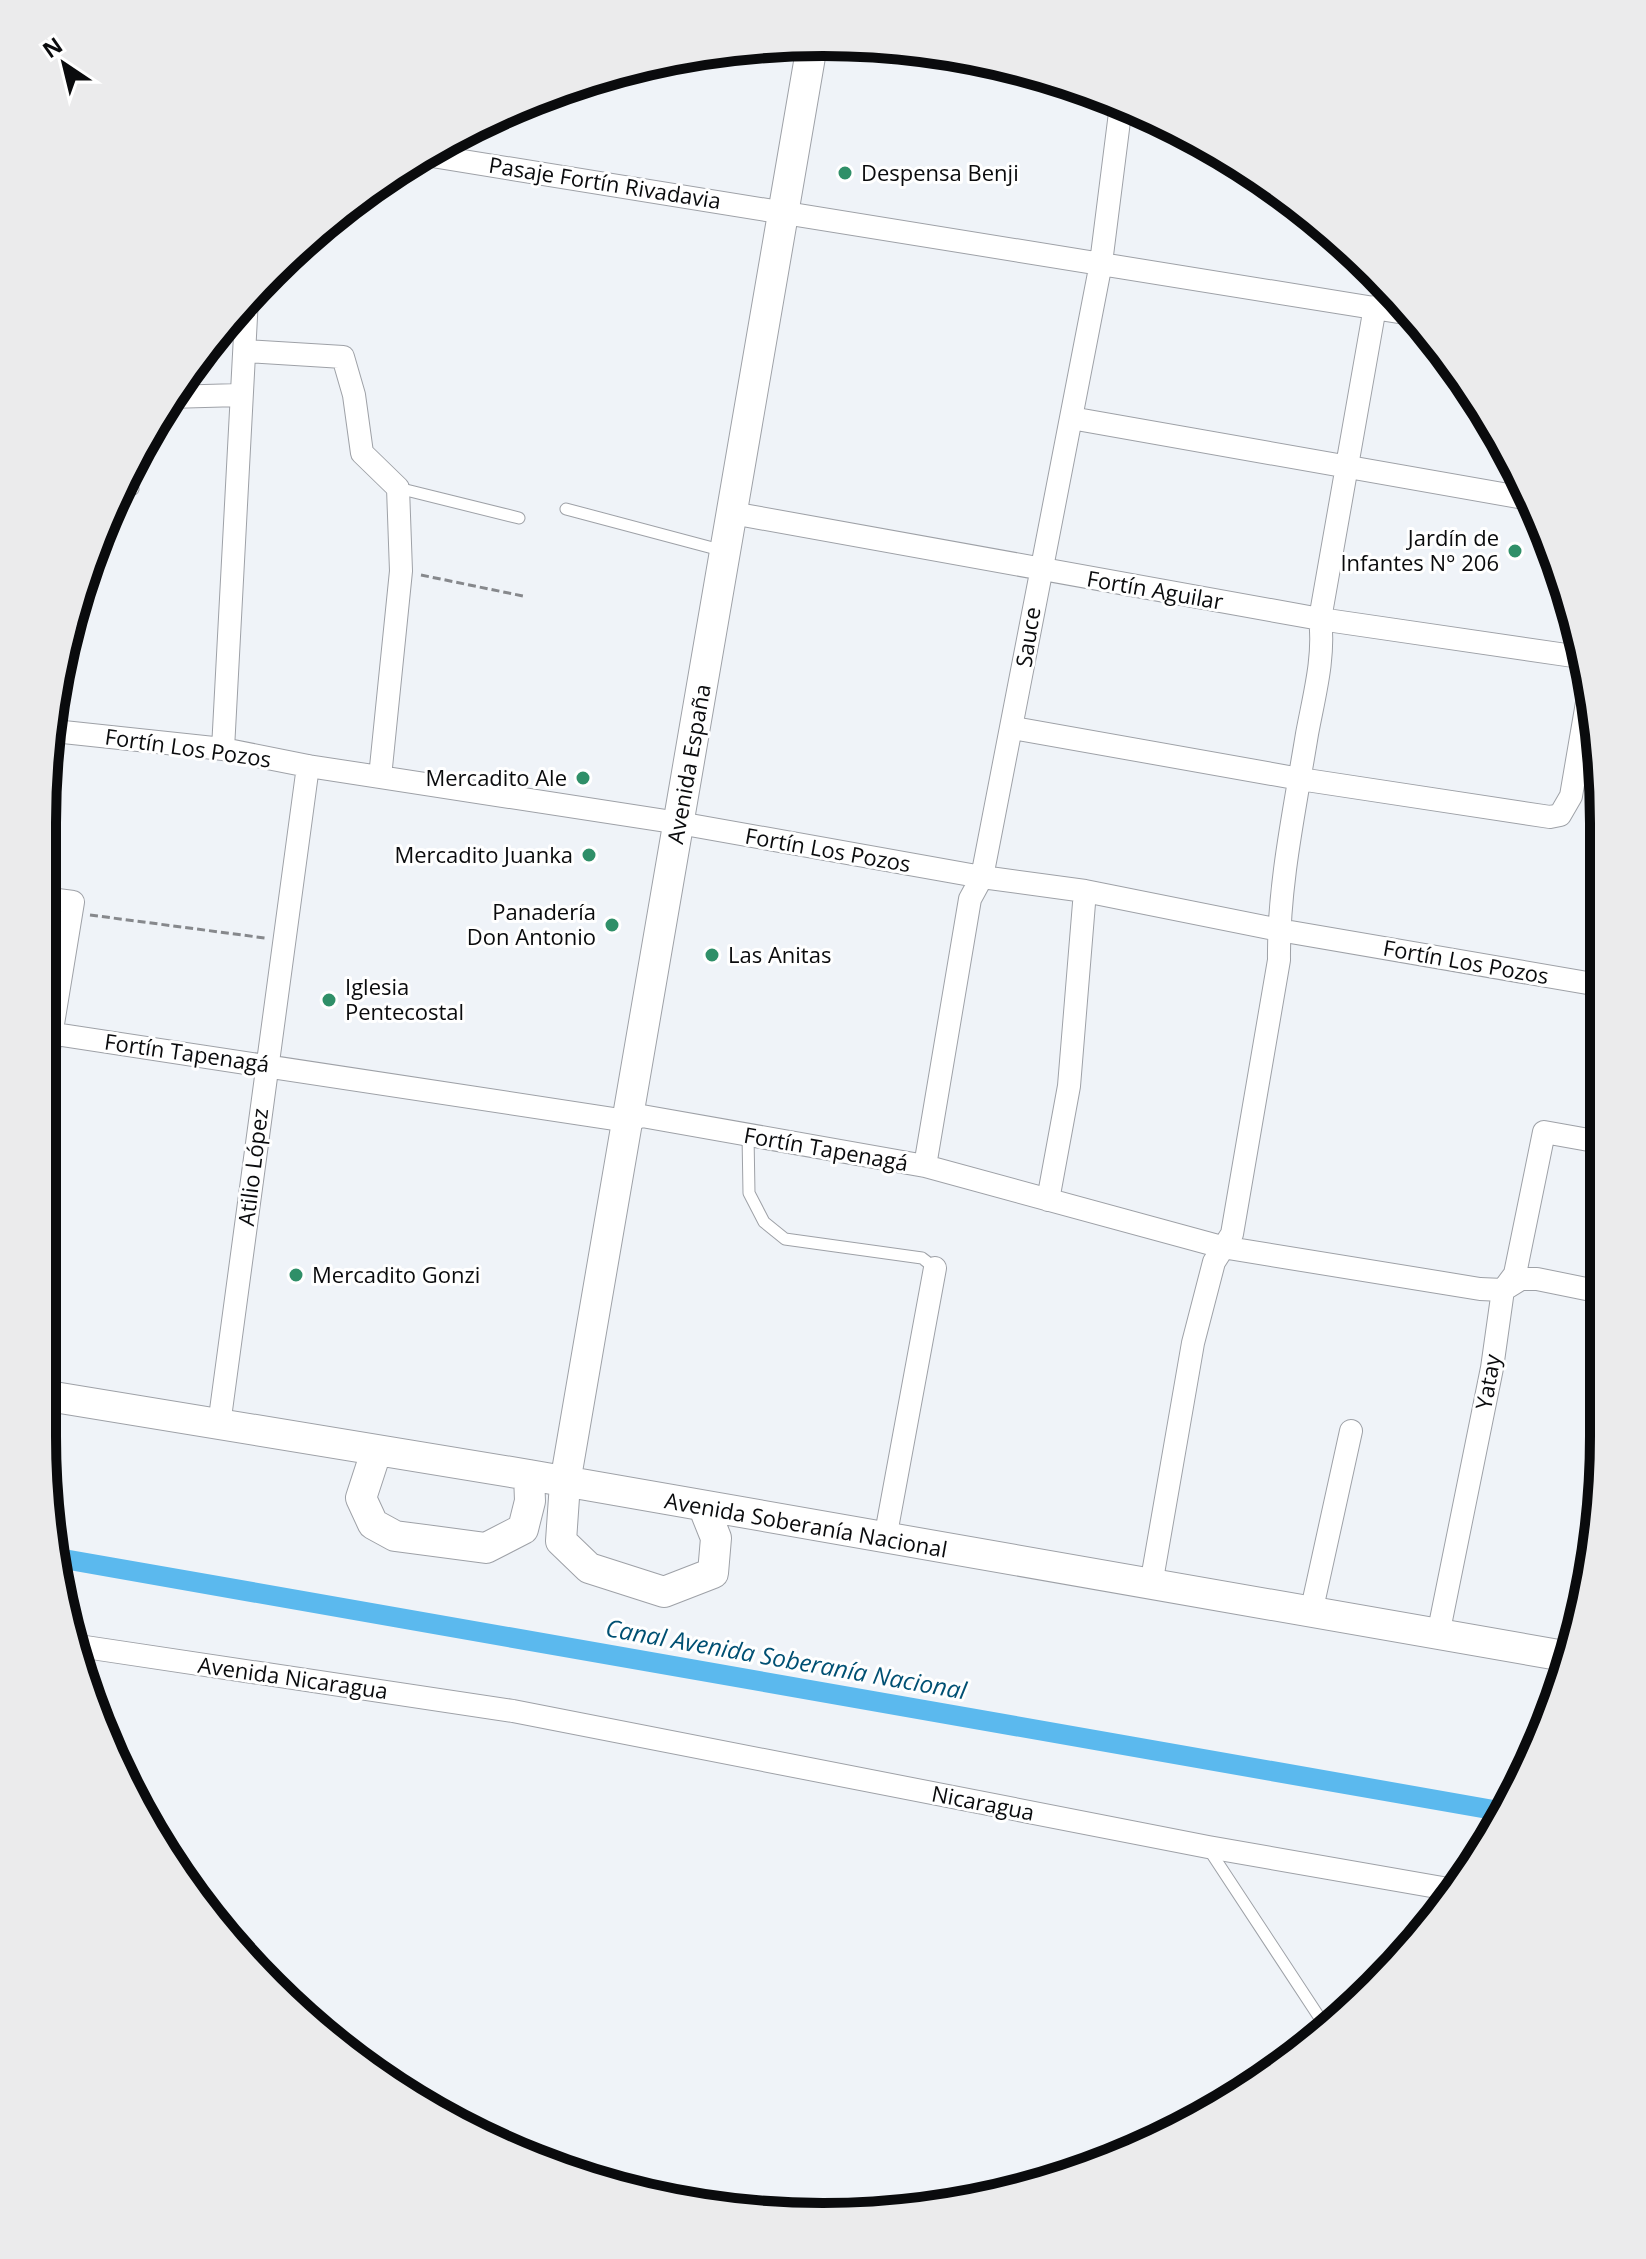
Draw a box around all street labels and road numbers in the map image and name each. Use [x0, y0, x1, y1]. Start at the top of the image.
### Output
street label: Pasaje Fortín Rivadavia [487, 149, 723, 215]
street label: Fortín Aguilar [1085, 562, 1226, 616]
street label: Sauce [1007, 605, 1047, 669]
street label: Avenida España [659, 682, 717, 846]
street label: Fortín Los Pozos [103, 720, 273, 774]
street label: Fortín Los Pozos [743, 820, 913, 878]
street label: Fortín Los Pozos [1381, 932, 1551, 990]
street label: Fortín Tapenagá [103, 1026, 272, 1078]
street label: Atilio López [230, 1106, 274, 1227]
street label: Fortín Tapenagá [742, 1119, 911, 1177]
street label: Yatay [1467, 1351, 1507, 1412]
street label: Avenida Soberanía Nacional [663, 1484, 950, 1564]
street label: Avenida Nicaragua [196, 1649, 390, 1705]
street label: Nicaragua [929, 1777, 1037, 1827]

